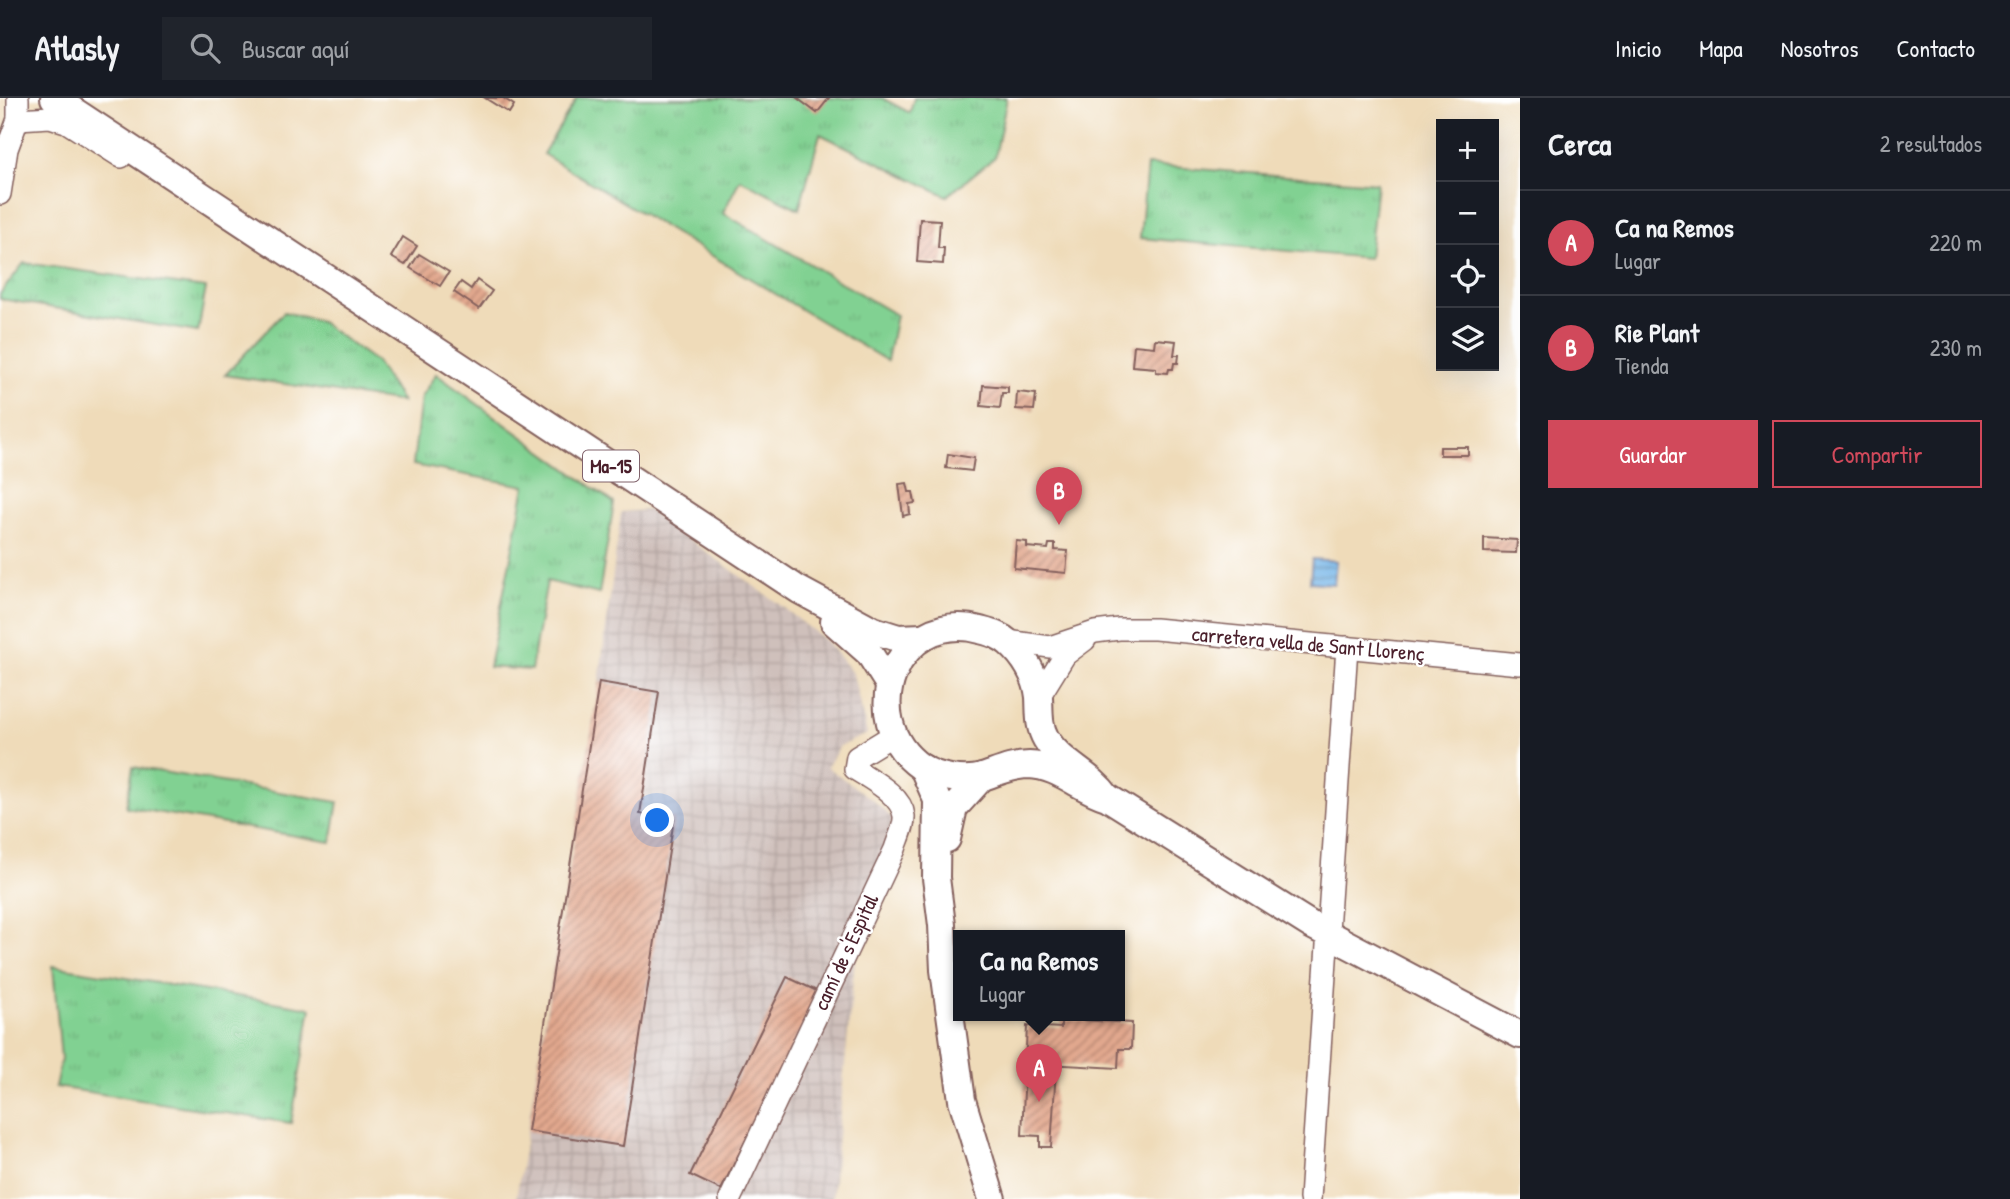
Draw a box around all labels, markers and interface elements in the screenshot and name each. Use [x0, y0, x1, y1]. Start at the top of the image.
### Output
search box [162, 17, 652, 80]
text: Atlasly [35, 26, 120, 70]
icon: search [186, 29, 224, 67]
text: Buscar aquí [242, 31, 350, 66]
text: Inicio [1615, 32, 1661, 64]
text: Mapa [1699, 32, 1743, 64]
text: Nosotros [1781, 32, 1858, 64]
text: Contacto [1896, 32, 1975, 64]
map controls [1436, 119, 1499, 371]
button: + [1436, 119, 1499, 182]
text: Cerca [1548, 124, 1611, 164]
text: 2 resultados [1880, 128, 1982, 159]
button: − [1436, 182, 1499, 245]
text: Ca na Remos [1615, 210, 1734, 245]
text: A [1565, 227, 1577, 258]
text: 220 m [1929, 227, 1982, 258]
button: locate [1436, 245, 1499, 308]
text: Lugar [1615, 245, 1661, 276]
button: layers [1436, 308, 1499, 371]
text: Rie Plant [1615, 315, 1699, 350]
text: B [1565, 332, 1577, 363]
text: 230 m [1930, 332, 1982, 363]
text: Tienda [1615, 350, 1668, 381]
button: Guardar [1548, 420, 1758, 488]
button: Compartir [1772, 420, 1982, 488]
road number: Ma-15 [583, 450, 639, 482]
pin: B [1036, 467, 1082, 525]
street label: carretera vella de Sant Llorenç [1191, 619, 1426, 668]
your location [640, 803, 674, 837]
street label: camí de s'Espital [806, 889, 885, 1015]
popup [953, 930, 1125, 1021]
text: Ca na Remos [980, 943, 1098, 978]
text: Lugar [980, 978, 1026, 1009]
pin: A [1016, 1044, 1062, 1102]

